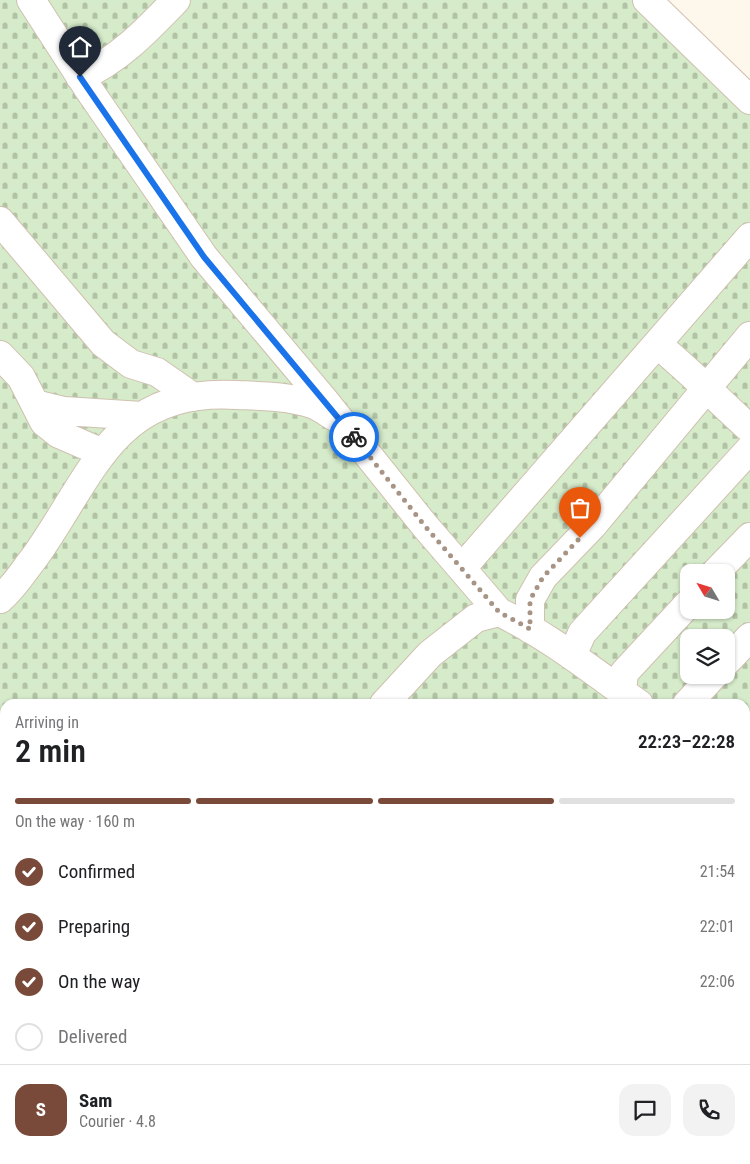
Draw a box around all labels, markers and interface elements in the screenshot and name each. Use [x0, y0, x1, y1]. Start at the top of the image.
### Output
pin [59, 26, 101, 77]
icon: home [66, 33, 94, 61]
courier [329, 412, 379, 462]
icon: bike [340, 423, 368, 451]
pin [559, 487, 601, 538]
icon: bag [566, 494, 594, 522]
north arrow [680, 564, 735, 619]
map controls [680, 564, 735, 684]
button: layers [680, 629, 735, 684]
text: Arriving in [15, 713, 79, 732]
text: 22:23–22:28 [638, 730, 735, 753]
text: 2 min [15, 732, 86, 770]
text: On the way · 160 m [15, 812, 135, 831]
icon: check [15, 858, 43, 886]
text: Confirmed [58, 860, 135, 883]
text: 21:54 [700, 862, 735, 881]
icon: check [15, 913, 43, 941]
text: Preparing [58, 915, 130, 938]
text: 22:01 [700, 917, 735, 936]
icon: check [15, 968, 43, 996]
text: On the way [58, 970, 140, 993]
text: 22:06 [700, 972, 735, 991]
text: Delivered [58, 1025, 127, 1048]
button: chat [619, 1084, 671, 1136]
button: phone [683, 1084, 735, 1136]
text: Sam [79, 1089, 112, 1112]
text: S [36, 1098, 46, 1121]
text: Courier · 4.8 [79, 1112, 156, 1131]

